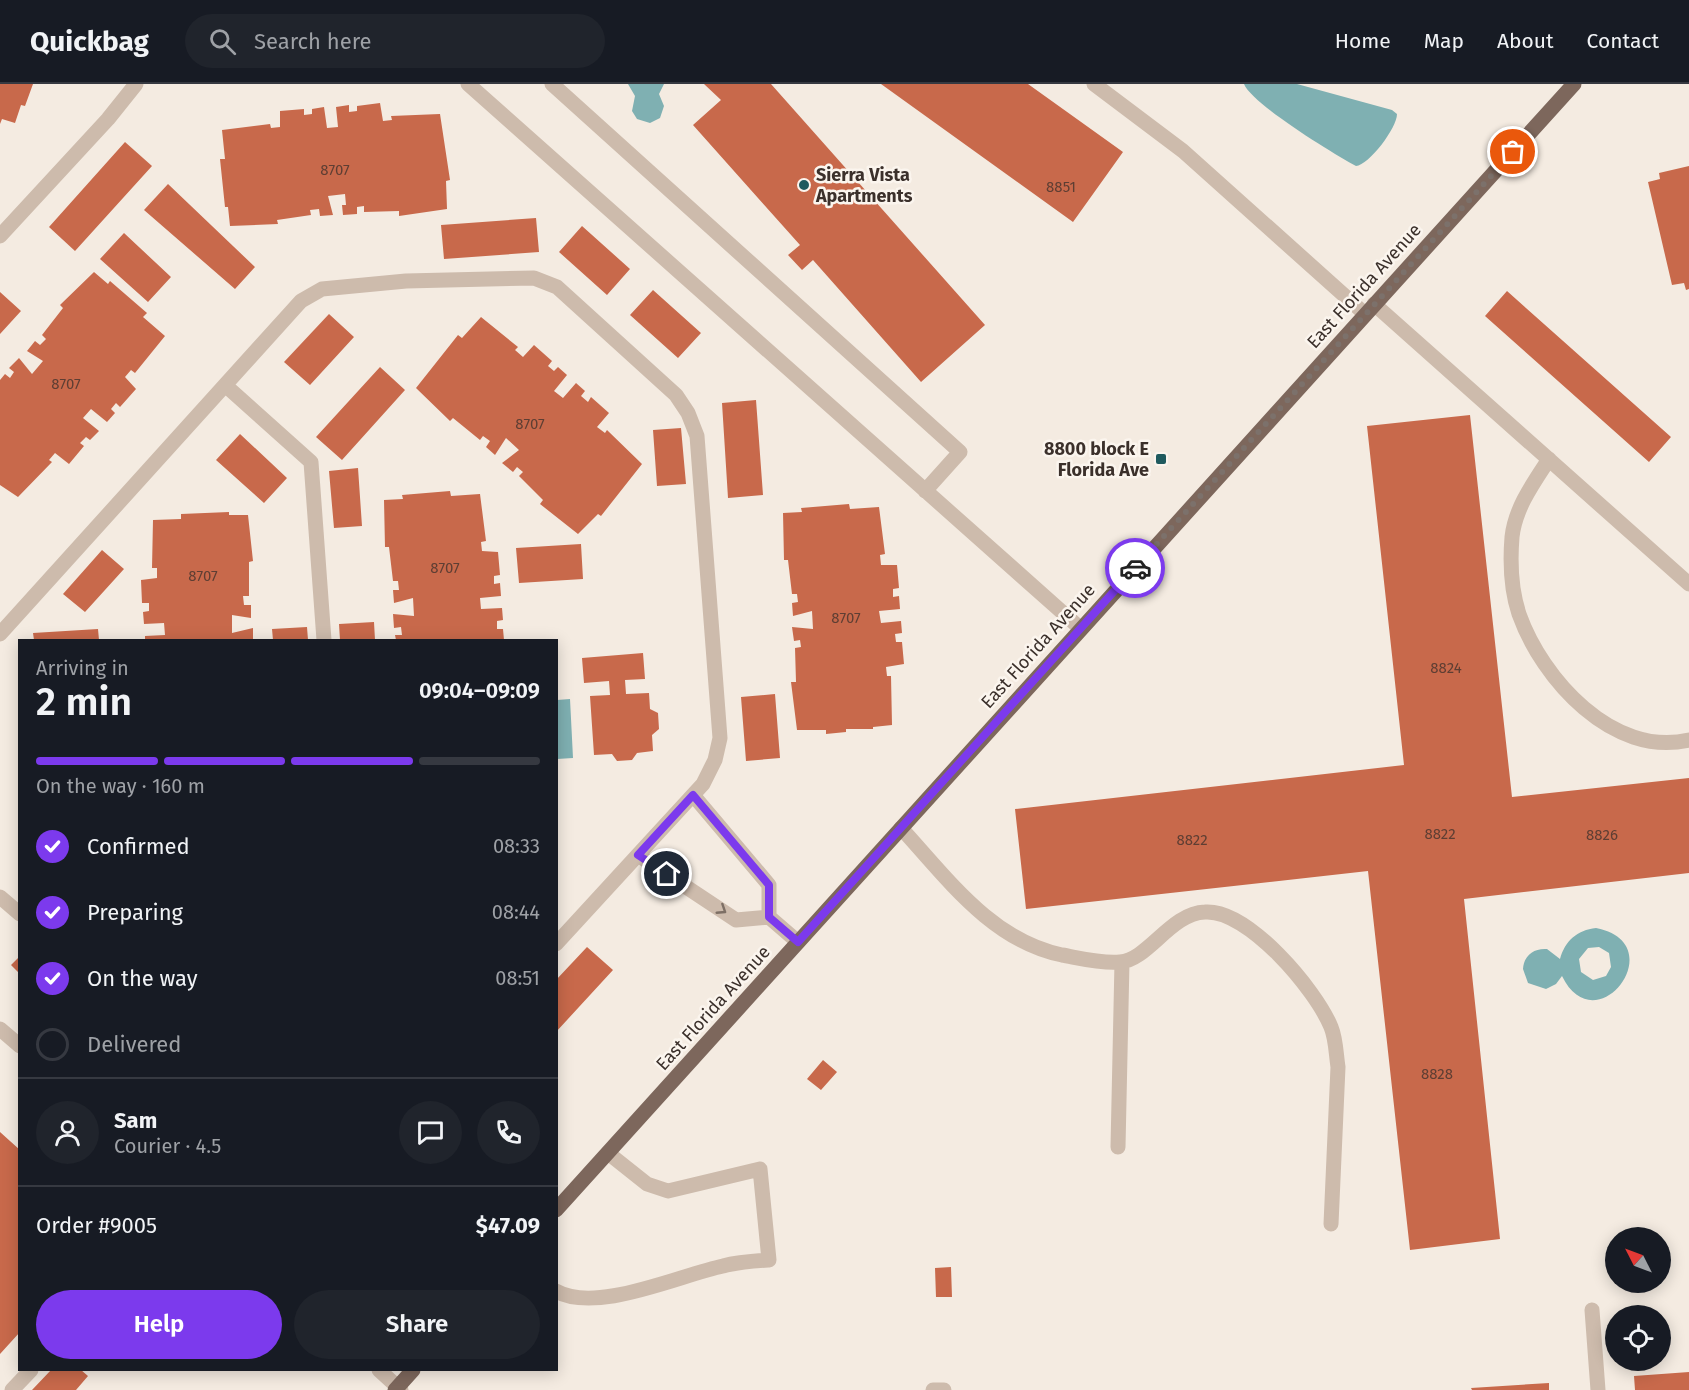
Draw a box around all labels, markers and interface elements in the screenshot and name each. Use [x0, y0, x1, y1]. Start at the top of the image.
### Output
search box [185, 14, 605, 68]
text: Quickbag [30, 25, 149, 58]
icon: search [206, 25, 239, 58]
text: Search here [254, 28, 372, 55]
text: Home [1335, 28, 1391, 54]
text: Map [1424, 28, 1464, 54]
text: About [1497, 28, 1554, 54]
text: Contact [1587, 28, 1659, 54]
pin [1487, 126, 1538, 177]
icon: bag [1496, 135, 1529, 168]
house number: 8707 [320, 161, 350, 179]
place label: Sierra Vista Apartments [815, 164, 913, 207]
marker: Sierra Vista Apartments [797, 178, 811, 192]
house number: 8851 [1046, 178, 1076, 196]
street label: East Florida Avenue [1302, 219, 1426, 353]
house number: 8707 [51, 375, 81, 393]
house number: 8707 [515, 415, 545, 433]
place label: 8800 block E Florida Ave [1044, 438, 1149, 481]
marker: 8800 block E Florida Ave [1154, 452, 1168, 466]
courier [1105, 538, 1165, 598]
icon: car [1119, 552, 1152, 585]
house number: 8707 [430, 559, 460, 577]
house number: 8707 [188, 567, 218, 585]
street label: East Florida Avenue [976, 579, 1100, 713]
house number: 8707 [831, 609, 861, 627]
text: Arriving in [36, 656, 129, 680]
house number: 8824 [1430, 659, 1462, 677]
text: 09:04–09:09 [419, 677, 540, 704]
text: 2 min [36, 679, 132, 725]
text: On the way · 160 m [36, 774, 205, 798]
house number: 8822 [1424, 825, 1456, 843]
house number: 8826 [1586, 826, 1618, 844]
icon: check [36, 830, 69, 863]
house number: 8822 [1176, 831, 1208, 849]
text: Confirmed [87, 833, 190, 860]
text: 08:33 [493, 834, 540, 858]
pin [641, 848, 692, 899]
icon: home [650, 857, 683, 890]
icon: check [36, 896, 69, 929]
text: Preparing [87, 899, 183, 926]
text: 08:44 [492, 900, 540, 924]
one-way arrow [716, 903, 726, 915]
street label: East Florida Avenue [651, 941, 775, 1075]
icon: check [36, 962, 69, 995]
text: On the way [87, 965, 198, 992]
text: 08:51 [495, 966, 540, 990]
text: Delivered [87, 1031, 182, 1058]
house number: 8828 [1421, 1065, 1453, 1083]
button: person [36, 1101, 99, 1164]
button: chat [399, 1101, 462, 1164]
button: phone [477, 1101, 540, 1164]
text: Sam [114, 1107, 157, 1134]
text: Courier · 4.5 [114, 1134, 221, 1158]
text: Order #9005 [36, 1212, 157, 1239]
text: $47.09 [476, 1212, 540, 1239]
north arrow [1605, 1227, 1671, 1293]
map controls [1605, 1227, 1671, 1371]
button: Help [36, 1290, 282, 1359]
button: Share [294, 1290, 540, 1359]
button: locate [1605, 1305, 1671, 1371]

